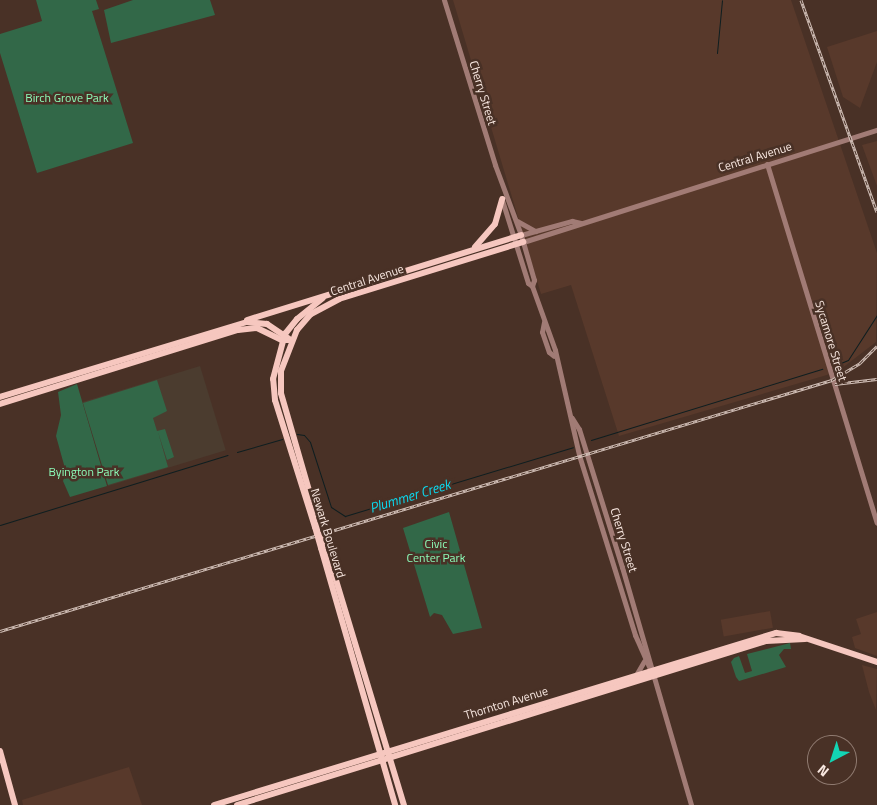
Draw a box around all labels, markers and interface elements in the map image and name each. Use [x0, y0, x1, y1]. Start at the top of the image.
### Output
street label: Cherry Street [466, 59, 500, 127]
park label: Birch Grove Park [25, 91, 109, 105]
street label: Central Avenue [716, 139, 794, 175]
street label: Central Avenue [329, 261, 405, 299]
street label: Sycamore Street [812, 299, 850, 383]
park label: Byington Park [49, 465, 119, 479]
water label: Plummer Creek [367, 476, 453, 516]
street label: Newark Boulevard [308, 487, 348, 579]
street label: Cherry Street [607, 506, 641, 574]
park label: Civic Center Park [407, 537, 465, 565]
street label: Thornton Avenue [462, 683, 550, 723]
north arrow [807, 735, 857, 785]
text: N [812, 760, 833, 782]

